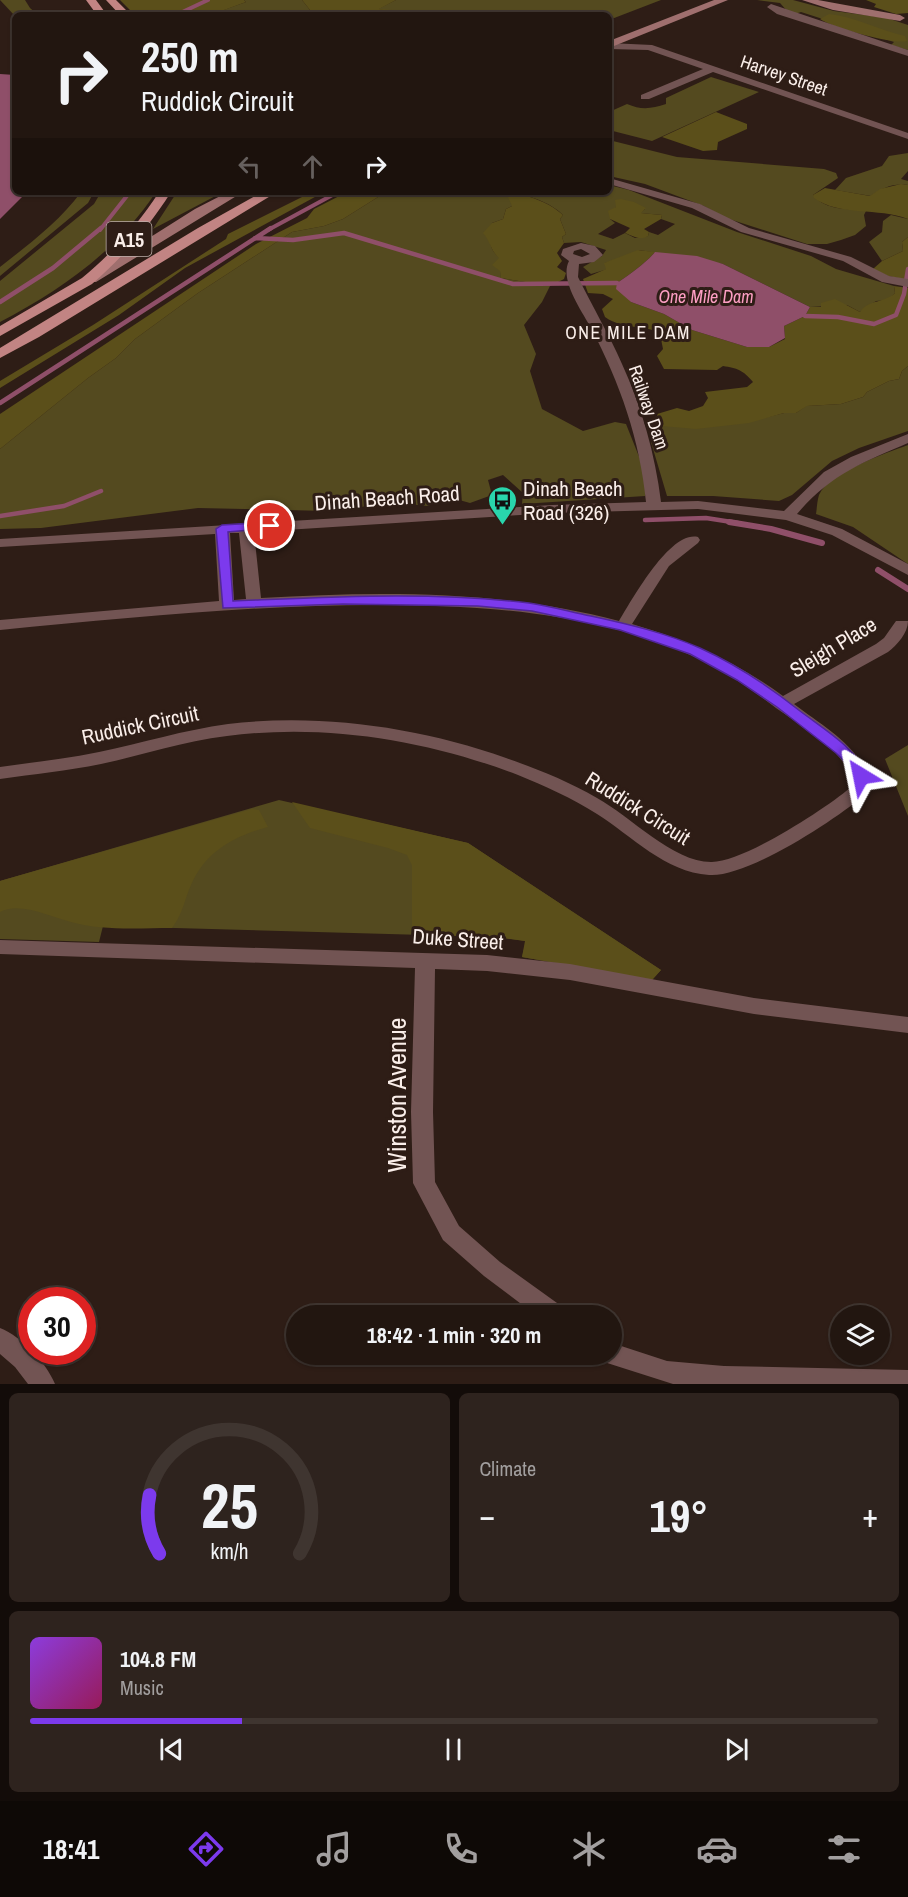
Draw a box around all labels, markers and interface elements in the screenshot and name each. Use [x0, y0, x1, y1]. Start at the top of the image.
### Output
text: 250 m [141, 29, 239, 85]
icon: right [42, 36, 120, 114]
street label: Harvey Street [737, 48, 831, 102]
text: Ruddick Circuit [141, 83, 294, 119]
icon: left [233, 150, 266, 183]
icon: ahead [296, 150, 329, 183]
icon: right [359, 150, 392, 183]
road number: A15 [106, 222, 152, 256]
water label: One Mile Dam [658, 284, 754, 309]
district label: ONE MILE DAM [565, 320, 691, 345]
street label: Railway Dam [623, 361, 675, 453]
place label: Dinah Beach Road (326) [523, 474, 623, 527]
street label: Dinah Beach Road [313, 478, 461, 518]
bus stop icon: Dinah Beach Road (326) [486, 484, 518, 526]
pin [244, 500, 295, 551]
icon: arrive [253, 509, 286, 542]
street label: Sleigh Place [784, 610, 882, 684]
street label: Ruddick Circuit [79, 698, 201, 752]
position arrow [829, 744, 893, 808]
street label: Ruddick Circuit [580, 764, 696, 852]
street label: Duke Street [412, 921, 505, 957]
street label: Winston Avenue [379, 1018, 414, 1172]
speed limit sign: 30 [18, 1287, 96, 1365]
map controls [830, 1305, 890, 1365]
button: layers [830, 1305, 890, 1365]
text: 18:42 · 1 min · 320 m [367, 1320, 541, 1350]
text: Climate [480, 1455, 536, 1482]
text: 25 [201, 1463, 258, 1547]
text: 19° [649, 1485, 708, 1546]
text: − [480, 1493, 495, 1537]
text: + [862, 1493, 878, 1537]
text: km/h [210, 1538, 248, 1567]
text: 104.8 FM [120, 1644, 196, 1674]
text: Music [120, 1674, 164, 1701]
icon: previous [155, 1733, 188, 1766]
icon: pause [437, 1733, 470, 1766]
icon: next [720, 1733, 753, 1766]
icon: directions [185, 1828, 227, 1870]
icon: music [313, 1828, 355, 1870]
icon: phone [440, 1828, 482, 1870]
icon: climate [568, 1828, 610, 1870]
icon: car [696, 1828, 738, 1870]
icon: filters [823, 1828, 865, 1870]
text: 18:41 [43, 1831, 99, 1867]

